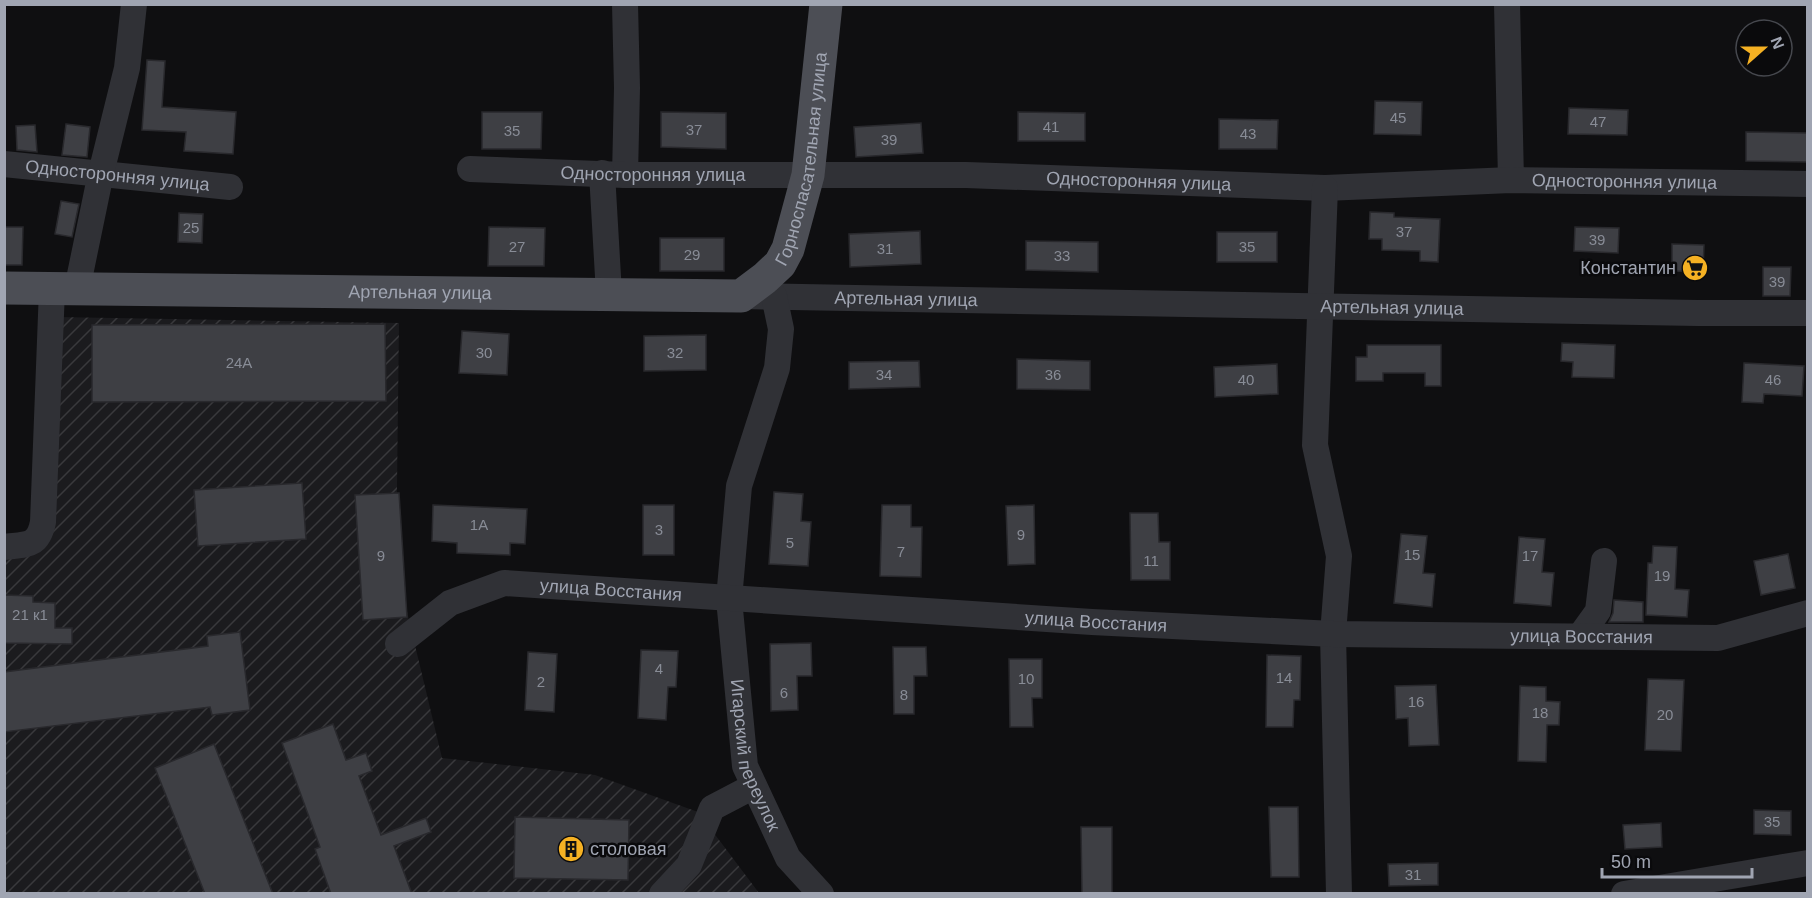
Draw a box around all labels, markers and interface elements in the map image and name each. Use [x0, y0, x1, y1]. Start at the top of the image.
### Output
north arrow [1734, 18, 1794, 78]
text: N [1768, 34, 1788, 51]
street label: Горноспасательная улица [771, 50, 831, 269]
house number: 45 [1390, 109, 1406, 126]
house number: 47 [1590, 113, 1606, 130]
house number: 41 [1043, 118, 1059, 135]
house number: 37 [686, 121, 702, 138]
house number: 35 [504, 122, 520, 139]
house number: 43 [1240, 125, 1256, 142]
house number: 39 [881, 131, 897, 148]
street label: Односторонняя улица [24, 156, 211, 195]
street label: Односторонняя улица [560, 163, 746, 185]
street label: Односторонняя улица [1046, 168, 1233, 195]
street label: Односторонняя улица [1532, 170, 1718, 193]
house number: 25 [183, 219, 199, 236]
house number: 37 [1396, 223, 1412, 240]
house number: 39 [1589, 231, 1605, 248]
house number: 27 [509, 238, 525, 255]
house number: 35 [1239, 238, 1255, 255]
house number: 31 [877, 240, 893, 257]
house number: 29 [684, 246, 700, 263]
house number: 33 [1054, 247, 1070, 264]
supermarket icon: Константин [1680, 253, 1710, 283]
place label: Константин [1580, 258, 1676, 278]
house number: 39 [1769, 273, 1785, 290]
street label: Артельная улица [348, 282, 493, 303]
street label: Артельная улица [834, 288, 979, 310]
street label: Артельная улица [1320, 296, 1465, 319]
house number: 30 [476, 344, 492, 361]
house number: 32 [667, 344, 683, 361]
house number: 24А [226, 354, 252, 371]
house number: 34 [876, 366, 892, 383]
house number: 36 [1045, 366, 1061, 383]
house number: 40 [1238, 371, 1254, 388]
house number: 46 [1765, 371, 1781, 388]
house number: 1А [470, 516, 488, 533]
house number: 3 [655, 521, 663, 538]
house number: 9 [1017, 526, 1025, 543]
house number: 5 [786, 534, 794, 551]
house number: 7 [897, 543, 905, 560]
house number: 15 [1404, 546, 1420, 563]
house number: 9 [377, 547, 385, 564]
house number: 17 [1522, 547, 1538, 564]
house number: 11 [1143, 552, 1159, 569]
house number: 19 [1654, 567, 1670, 584]
street label: улица Восстания [539, 575, 683, 605]
house number: 21 к1 [12, 606, 48, 623]
street label: улица Восстания [1024, 608, 1168, 636]
street label: улица Восстания [1510, 626, 1653, 647]
house number: 4 [655, 660, 663, 677]
house number: 14 [1276, 669, 1292, 686]
house number: 10 [1018, 670, 1034, 687]
house number: 2 [537, 673, 545, 690]
street label: Игарский переулок [727, 678, 784, 835]
house number: 6 [780, 684, 788, 701]
house number: 8 [900, 686, 908, 703]
house number: 16 [1408, 693, 1424, 710]
house number: 18 [1532, 704, 1548, 721]
house number: 20 [1657, 706, 1673, 723]
house number: 35 [1764, 813, 1780, 830]
building icon: столовая [556, 834, 586, 864]
place label: столовая [590, 839, 667, 859]
scale bar [1602, 841, 1752, 879]
text: 50 m [1611, 852, 1651, 872]
house number: 31 [1405, 866, 1421, 883]

